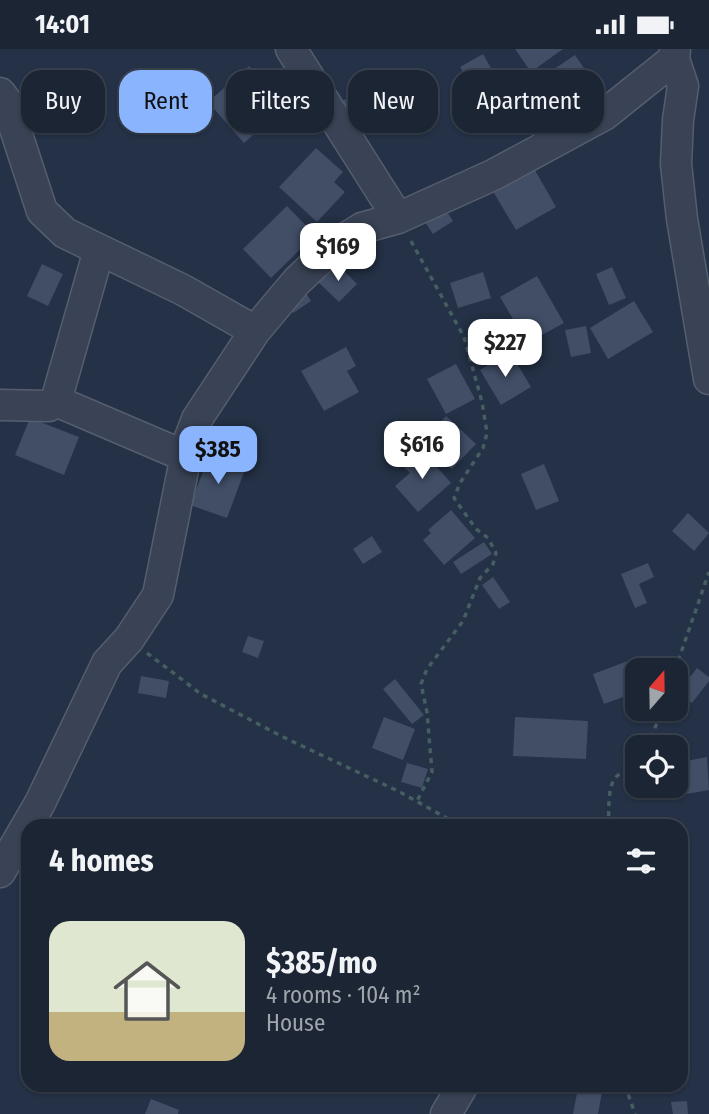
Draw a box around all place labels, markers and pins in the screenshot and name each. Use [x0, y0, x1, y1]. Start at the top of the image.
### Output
pin: $169 [297, 223, 379, 283]
pin: $227 [464, 319, 546, 379]
pin: $616 [381, 421, 463, 481]
pin: $385 [177, 427, 259, 486]

